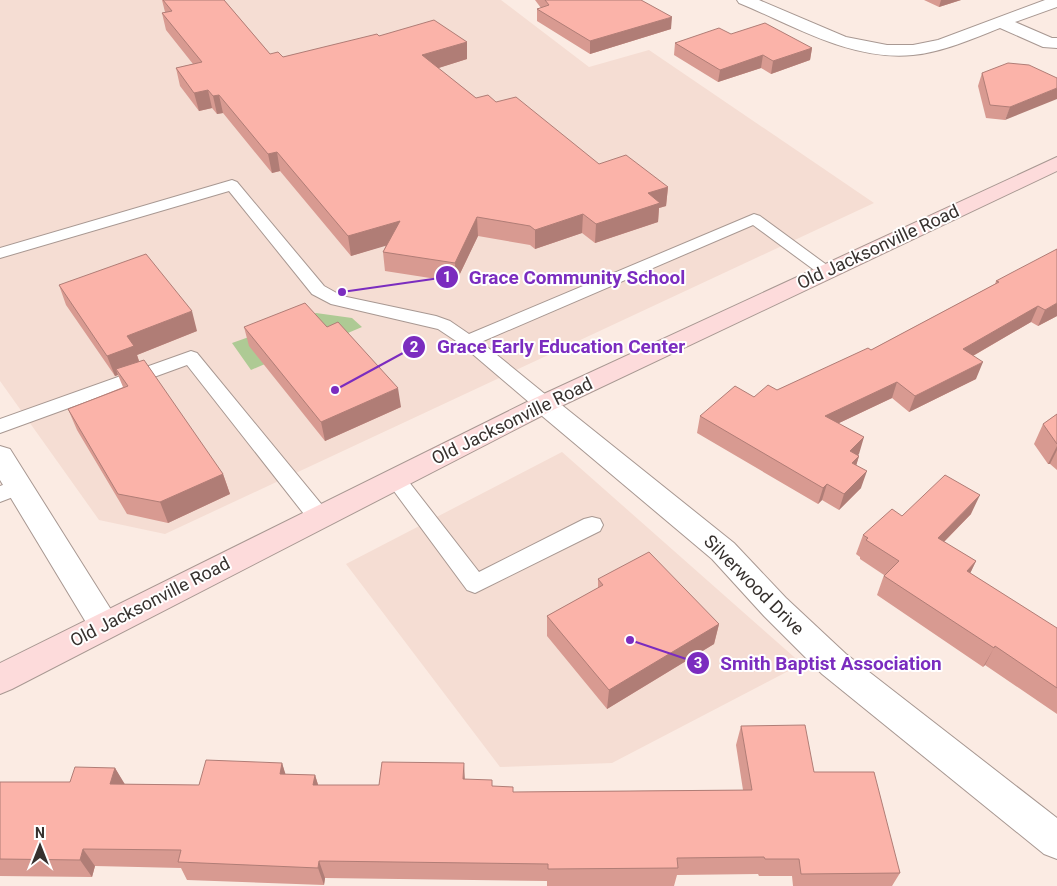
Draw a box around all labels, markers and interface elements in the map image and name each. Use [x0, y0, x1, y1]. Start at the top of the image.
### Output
street label: Old Jacksonville Road [793, 200, 962, 293]
callout: Grace Community School [434, 260, 696, 294]
text: Grace Community School [469, 266, 685, 289]
text: 1 [443, 268, 451, 286]
callout: Grace Early Education Center [402, 330, 695, 364]
text: Grace Early Education Center [437, 335, 685, 358]
text: 2 [410, 338, 419, 356]
street label: Old Jacksonville Road [428, 372, 596, 469]
street label: Silverwood Drive [700, 530, 809, 639]
street label: Old Jacksonville Road [66, 552, 233, 651]
callout: Smith Baptist Association [685, 646, 952, 680]
text: Smith Baptist Association [720, 652, 942, 675]
text: 3 [694, 654, 702, 672]
north arrow [15, 821, 65, 871]
text: N [35, 825, 45, 841]

